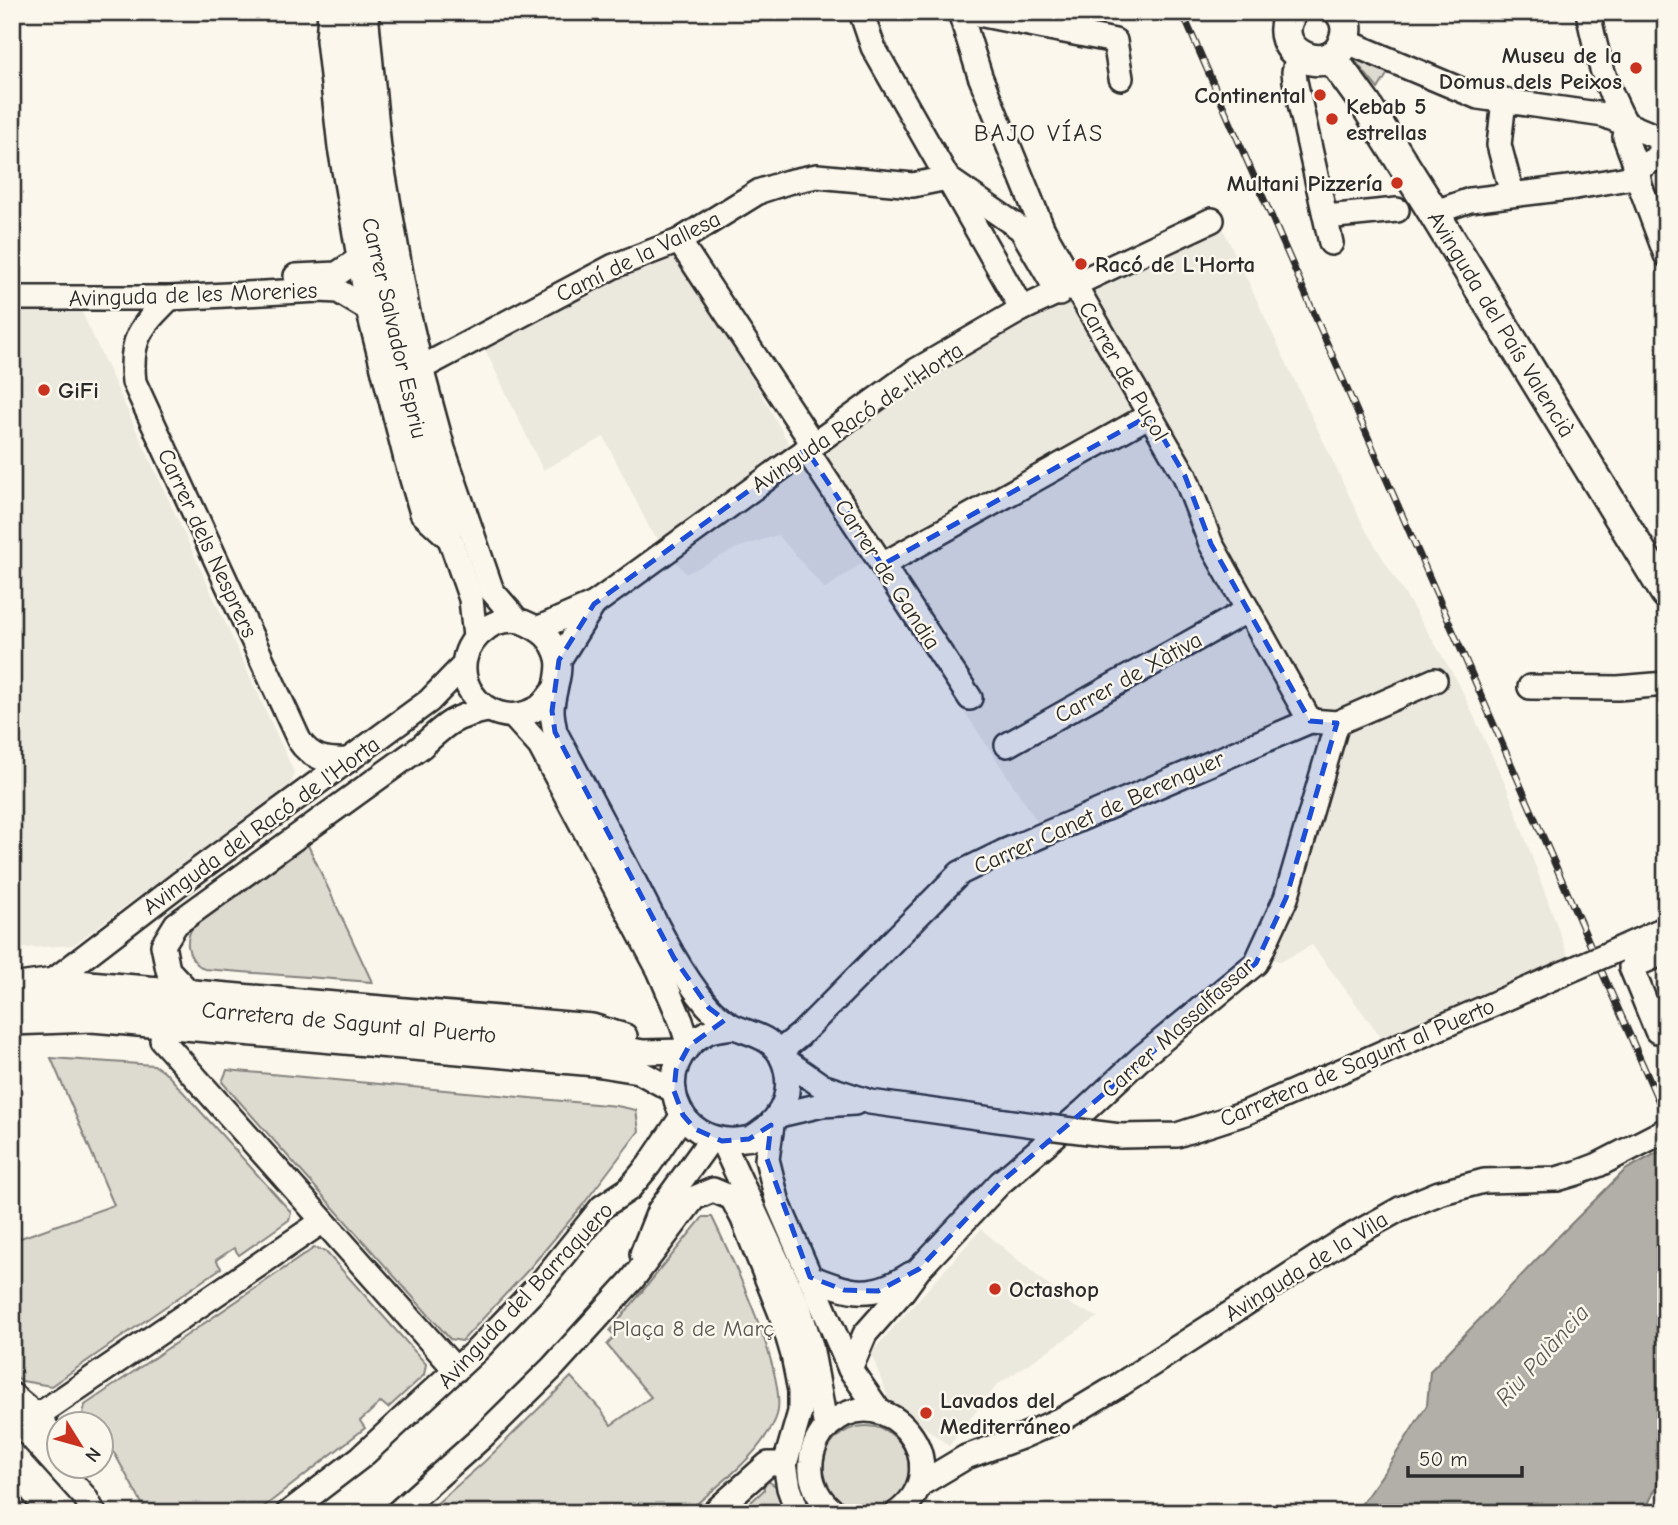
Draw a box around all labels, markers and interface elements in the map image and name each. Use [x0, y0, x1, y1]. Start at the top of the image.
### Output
place label: Museu de la Domus dels Peixos [1439, 42, 1622, 95]
marker: Museu de la Domus dels Peixos [1628, 60, 1644, 76]
place label: Continental [1194, 82, 1306, 109]
marker: Continental [1312, 87, 1328, 103]
place label: Kebab 5 estrellas [1346, 93, 1427, 146]
marker: Kebab 5 estrellas [1324, 111, 1340, 127]
district label: BAJO VÍAS [974, 119, 1104, 147]
place label: Multani Pizzería [1227, 170, 1383, 197]
marker: Multani Pizzería [1389, 175, 1405, 191]
street label: Camí de la Vallesa [552, 205, 725, 308]
street label: Avinguda del País Valencià [1422, 206, 1581, 442]
street label: Carrer Salvador Espriu [356, 215, 433, 441]
place label: Racó de L'Horta [1095, 251, 1255, 278]
marker: Racó de L'Horta [1073, 256, 1089, 272]
street label: Avinguda de les Moreries [68, 277, 318, 312]
street label: Carrer de Puçol [1073, 297, 1174, 446]
street label: Avinguda Racó de l'Horta [746, 336, 968, 498]
place label: GiFi [58, 377, 99, 404]
marker: GiFi [36, 382, 52, 398]
street label: Carrer dels Nesprers [152, 444, 263, 642]
street label: Carrer de Gandia [829, 494, 946, 655]
street label: Carrer de Xàtiva [1050, 626, 1207, 729]
street label: Avinguda del Racó de l'Horta [138, 730, 385, 920]
street label: Carrer Canet de Berenguer [970, 745, 1229, 880]
street label: Carrer Massalfassar [1096, 951, 1261, 1103]
street label: Carretera de Sagunt al Puerto [1216, 992, 1499, 1133]
street label: Carretera de Sagunt al Puerto [200, 996, 497, 1049]
street label: Avinguda del Barraquero [432, 1197, 619, 1394]
street label: Avinguda de la Vila [1220, 1205, 1393, 1327]
place label: Octashop [1009, 1276, 1099, 1303]
marker: Octashop [987, 1281, 1003, 1297]
water label: Riu Palància [1489, 1299, 1595, 1411]
park label: Plaça 8 de Març [612, 1315, 774, 1342]
place label: Lavados del Mediterráneo [940, 1387, 1071, 1440]
marker: Lavados del Mediterráneo [918, 1405, 934, 1421]
north arrow [46, 1410, 116, 1480]
scale bar [1408, 1434, 1522, 1478]
text: N [80, 1443, 105, 1466]
text: 50 m [1419, 1447, 1468, 1471]

